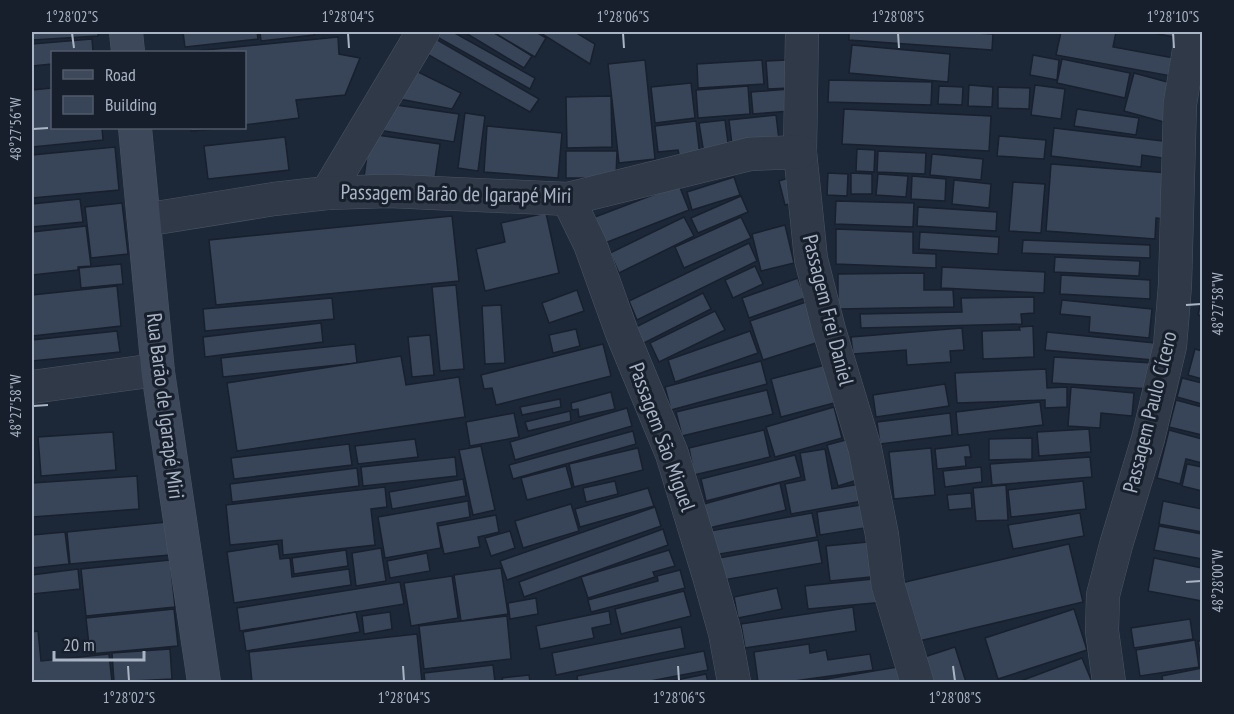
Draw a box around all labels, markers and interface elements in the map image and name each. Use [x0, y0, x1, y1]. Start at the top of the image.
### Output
text: 1°28'02"S [46, 7, 98, 26]
text: 1°28'04"S [322, 7, 374, 26]
text: 1°28'06"S [597, 7, 649, 26]
text: 1°28'08"S [872, 7, 924, 26]
text: 1°28'10"S [1147, 7, 1199, 26]
legend [51, 51, 246, 129]
text: Road [105, 63, 136, 86]
text: Building [105, 93, 157, 116]
text: 48°27'56"W [6, 97, 25, 161]
street label: Passagem Barão de Igarapé Miri [340, 178, 572, 209]
street label: Passagem Frei Daniel [797, 232, 860, 388]
text: 48°27'58"W [1208, 272, 1227, 336]
street label: Rua Barão de Igarapé Miri [141, 311, 190, 501]
street label: Passagem Paulo Cícero [1116, 328, 1183, 495]
street label: Passagem São Miguel [623, 359, 702, 515]
text: 48°27'58"W [6, 374, 25, 438]
text: 48°28'00"W [1208, 549, 1227, 613]
scale bar [54, 624, 144, 662]
text: 20 m [63, 633, 95, 656]
text: 1°28'02"S [103, 688, 155, 707]
text: 1°28'04"S [378, 688, 430, 707]
text: 1°28'06"S [653, 688, 705, 707]
text: 1°28'08"S [929, 688, 981, 707]

